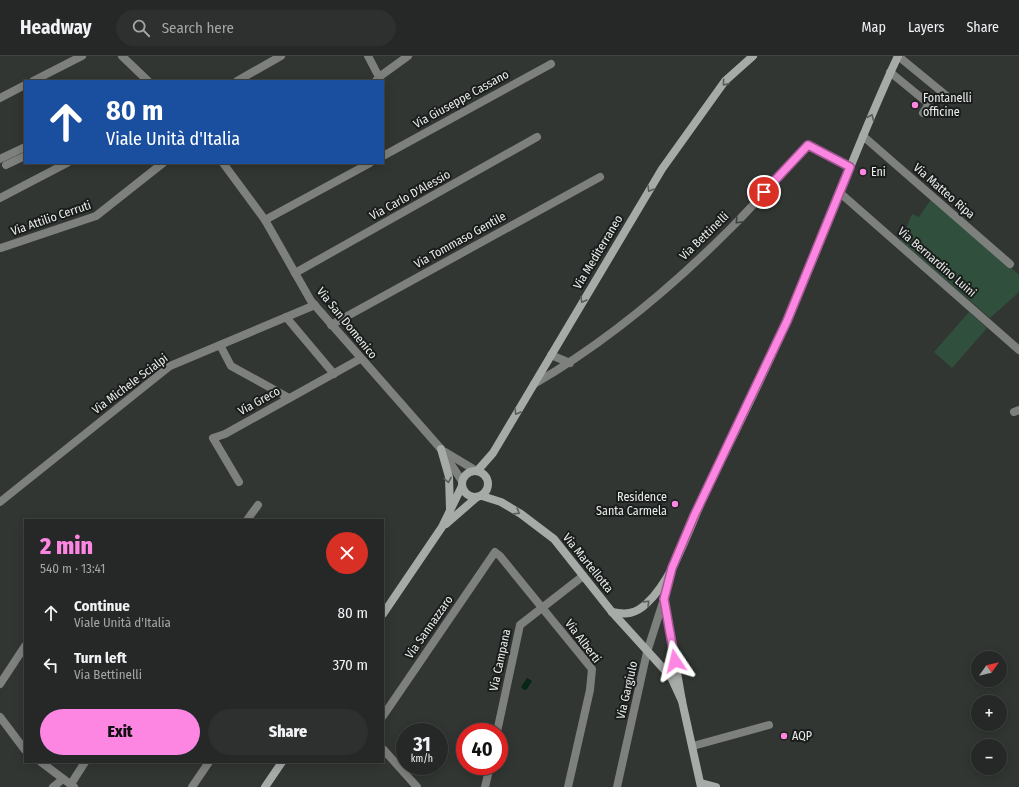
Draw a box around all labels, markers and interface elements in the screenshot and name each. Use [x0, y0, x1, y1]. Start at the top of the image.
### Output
search box [116, 10, 396, 46]
text: Headway [20, 16, 92, 39]
icon: search [130, 17, 152, 39]
text: Search here [162, 19, 234, 37]
text: Map [862, 19, 886, 36]
text: Layers [908, 19, 944, 36]
text: Share [966, 19, 999, 36]
street label: Via Giuseppe Cassano [411, 67, 511, 131]
one-way arrow [723, 78, 730, 86]
place label: Fontanelli officine [923, 91, 972, 119]
text: 80 m [106, 94, 163, 127]
icon: ahead [40, 96, 92, 148]
marker: Fontanelli officine [910, 100, 920, 110]
one-way arrow [866, 114, 874, 122]
text: Viale Unità d'Italia [106, 128, 240, 150]
street label: Via Matteo Ripa [910, 161, 978, 222]
place label: Eni [871, 165, 886, 179]
street label: Via Carlo D'Alessio [367, 167, 453, 223]
marker: Eni [858, 167, 868, 177]
pin [747, 175, 781, 209]
icon: arrive [753, 181, 775, 203]
one-way arrow [648, 185, 655, 192]
street label: Via Attilio Cerruti [9, 198, 93, 238]
street label: Via Tommaso Gentile [412, 209, 508, 271]
street label: Via Bettinelli [677, 209, 731, 263]
street label: Via Mediterraneo [570, 212, 626, 292]
one-way arrow [735, 216, 742, 224]
street label: Via Bernardino Luini [895, 224, 979, 300]
street label: Via San Domenico [314, 284, 380, 362]
one-way arrow [581, 296, 588, 303]
street label: Via Michele Scialpi [89, 351, 171, 417]
street label: Via Greco [236, 384, 282, 418]
one-way arrow [514, 408, 522, 415]
one-way arrow [444, 477, 452, 483]
place label: Residence Santa Carmela [596, 490, 667, 518]
marker: Residence Santa Carmela [670, 499, 680, 509]
one-way arrow [513, 507, 520, 514]
street label: Via Martellotta [560, 530, 616, 596]
text: 2 min [40, 532, 93, 560]
button: close [326, 532, 368, 574]
text: 540 m · 13:41 [40, 561, 105, 576]
street label: Via Sannazzaro [402, 593, 456, 661]
text: Continue [74, 597, 130, 615]
one-way arrow [642, 600, 650, 607]
icon: ahead [40, 602, 62, 624]
text: 80 m [338, 604, 368, 622]
text: Viale Unità d'Italia [74, 615, 171, 630]
street label: Via Alberti [562, 617, 604, 665]
street label: Via Campana [487, 627, 513, 692]
position arrow [654, 640, 696, 682]
text: Turn left [74, 649, 127, 667]
north arrow [971, 651, 1007, 687]
map controls [971, 651, 1007, 775]
icon: left [40, 654, 62, 676]
text: 370 m [333, 656, 368, 674]
street label: Via Gargiulo [614, 660, 640, 720]
text: Via Bettinelli [74, 667, 142, 682]
button: + [971, 695, 1007, 731]
button: Exit [40, 709, 200, 755]
button: Share [208, 709, 368, 755]
speed limit sign: 40 [456, 723, 508, 775]
place label: AQP [792, 729, 812, 743]
marker: AQP [779, 731, 789, 741]
text: 31 [413, 732, 431, 756]
button: − [971, 739, 1007, 775]
text: km/h [411, 753, 433, 765]

